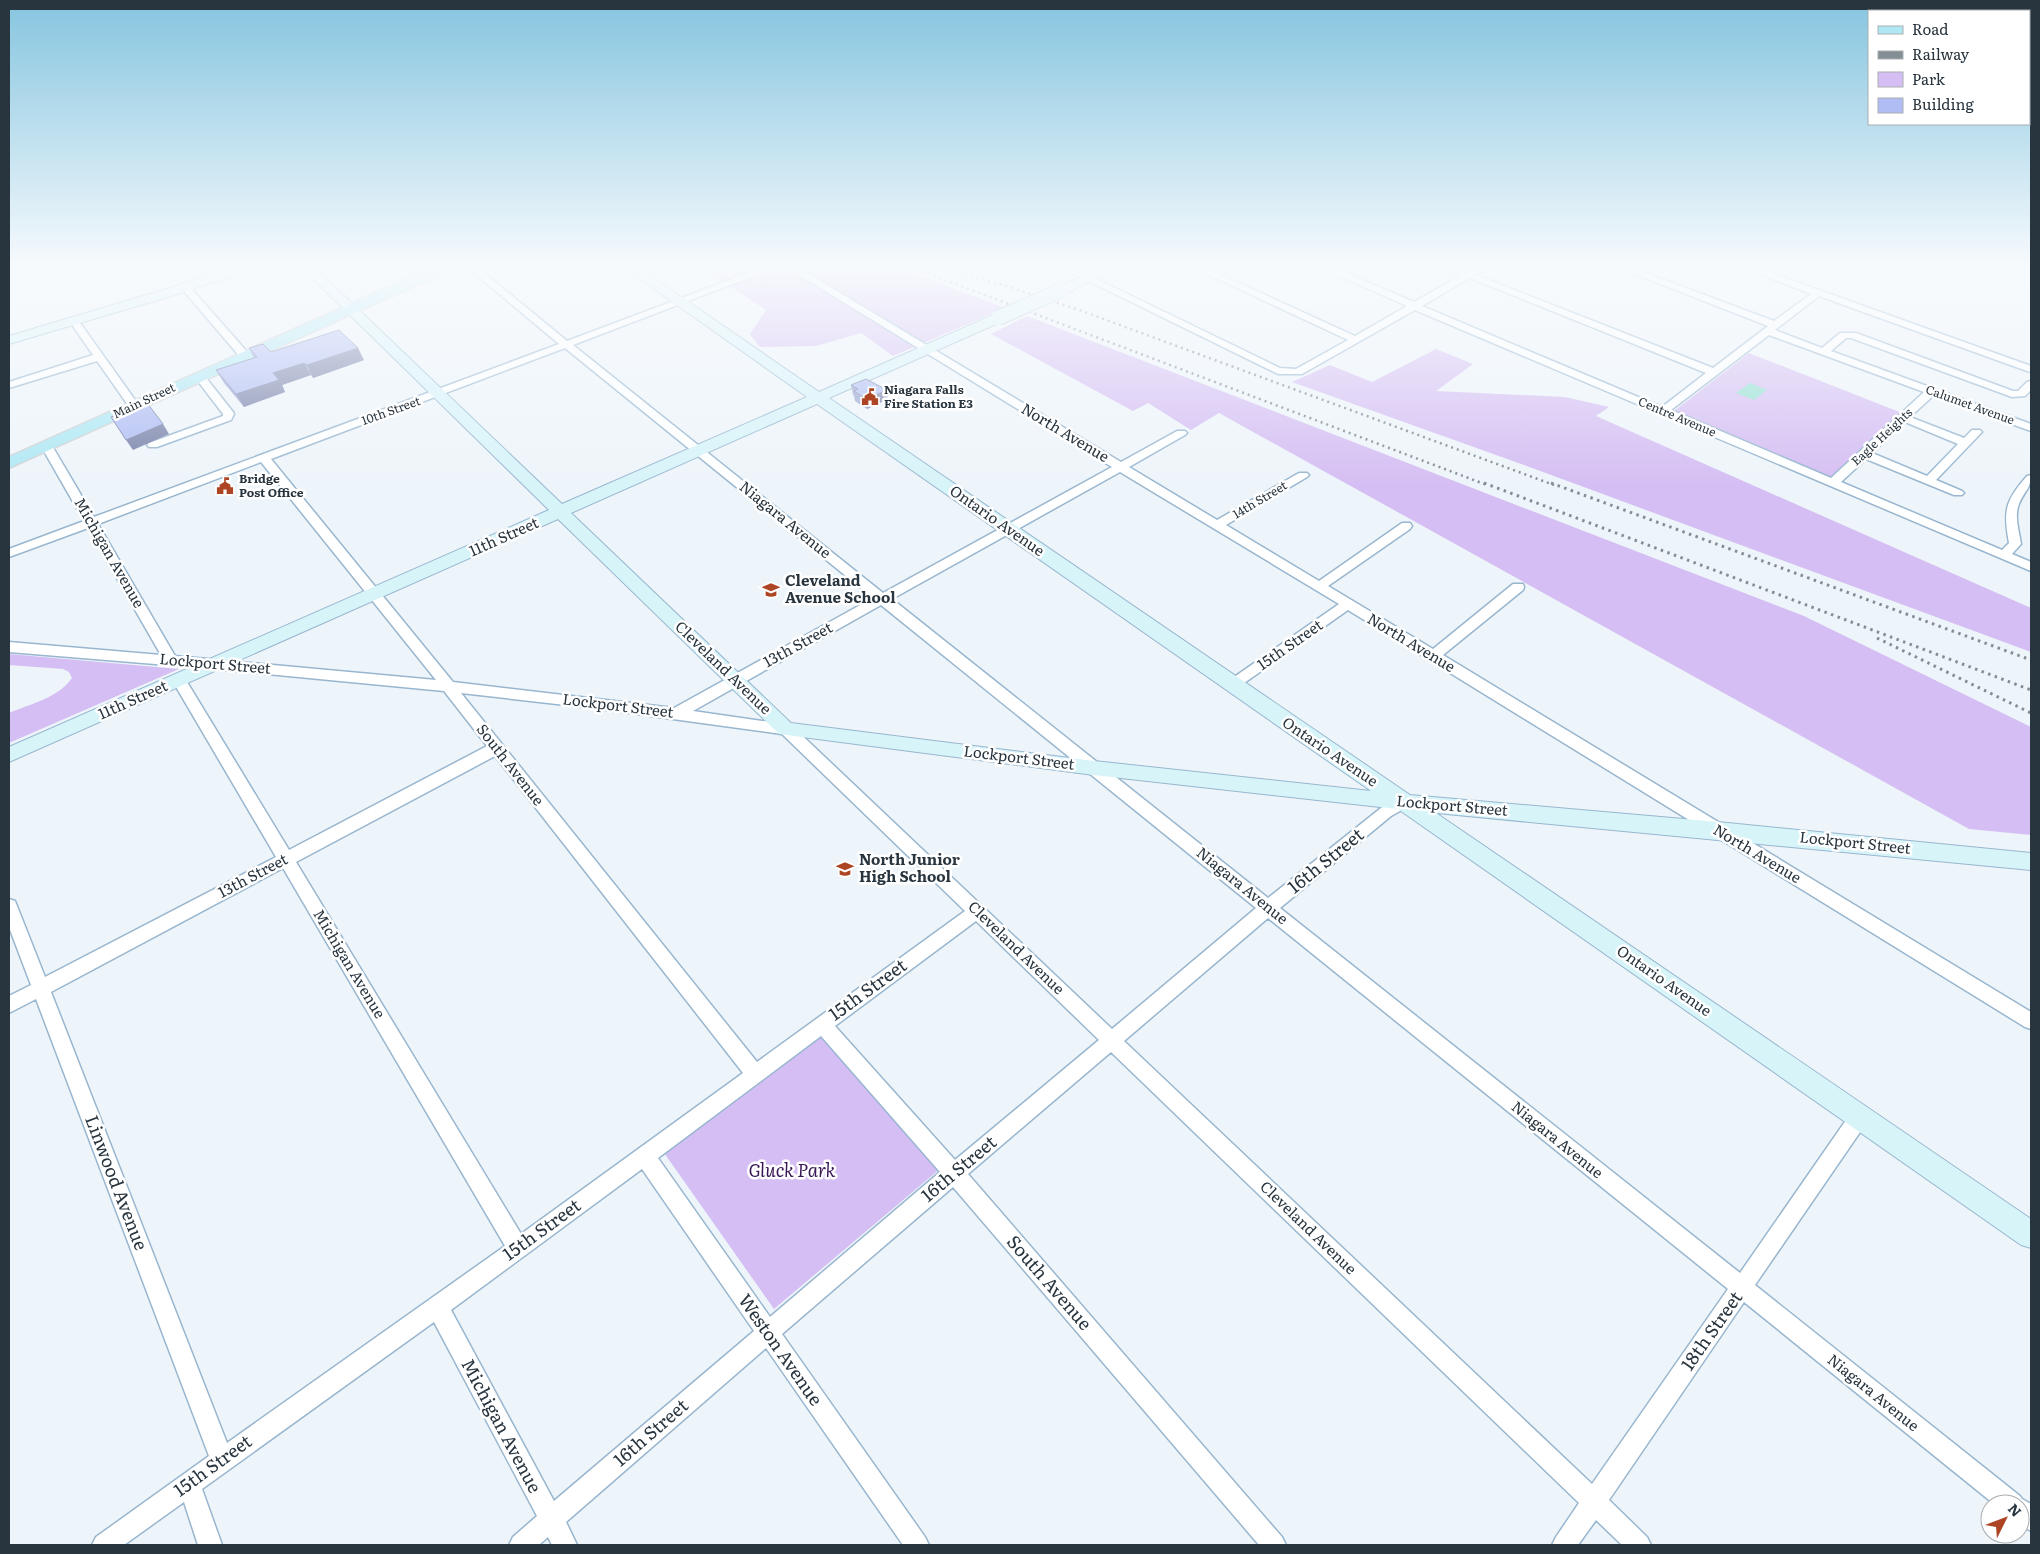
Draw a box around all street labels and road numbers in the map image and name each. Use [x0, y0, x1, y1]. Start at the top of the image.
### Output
street label: Main Street [109, 378, 178, 422]
street label: Calumet Avenue [1923, 380, 2017, 428]
street label: 10th Street [359, 391, 423, 429]
street label: Centre Avenue [1636, 392, 1719, 441]
street label: North Avenue [1017, 396, 1114, 467]
street label: Eagle Heights [1847, 403, 1916, 469]
street label: Niagara Avenue [735, 475, 837, 563]
street label: 14th Street [1229, 476, 1290, 522]
street label: Ontario Avenue [946, 478, 1050, 561]
street label: Michigan Avenue [69, 493, 151, 612]
street label: 11th Street [465, 510, 542, 561]
street label: North Avenue [1363, 606, 1460, 677]
street label: 15th Street [1252, 613, 1327, 675]
street label: Cleveland Avenue [671, 615, 778, 719]
street label: 13th Street [758, 615, 836, 672]
street label: Lockport Street [158, 646, 272, 679]
street label: 11th Street [94, 673, 171, 724]
street label: Lockport Street [561, 686, 675, 723]
street label: Ontario Avenue [1278, 710, 1384, 792]
street label: South Avenue [472, 718, 551, 810]
street label: Lockport Street [962, 738, 1076, 775]
street label: Lockport Street [1395, 788, 1509, 821]
street label: North Avenue [1709, 817, 1806, 888]
street label: 16th Street [1281, 820, 1370, 899]
street label: Lockport Street [1798, 824, 1912, 859]
street label: Niagara Avenue [1192, 841, 1294, 929]
street label: 13th Street [213, 847, 291, 903]
street label: Cleveland Avenue [964, 895, 1071, 999]
street label: Michigan Avenue [309, 904, 392, 1022]
street label: Ontario Avenue [1613, 938, 1717, 1021]
street label: 15th Street [822, 951, 912, 1026]
street label: Niagara Avenue [1507, 1095, 1609, 1183]
street label: Linwood Avenue [79, 1111, 156, 1254]
street label: 16th Street [914, 1128, 1002, 1208]
street label: Cleveland Avenue [1256, 1175, 1363, 1279]
street label: 15th Street [496, 1191, 586, 1266]
street label: South Avenue [1001, 1229, 1099, 1335]
street label: 18th Street [1673, 1284, 1748, 1375]
street label: Weston Avenue [733, 1288, 830, 1411]
street label: Niagara Avenue [1823, 1348, 1925, 1436]
street label: Michigan Avenue [455, 1353, 549, 1497]
street label: 16th Street [607, 1391, 694, 1472]
street label: 15th Street [167, 1427, 257, 1502]

